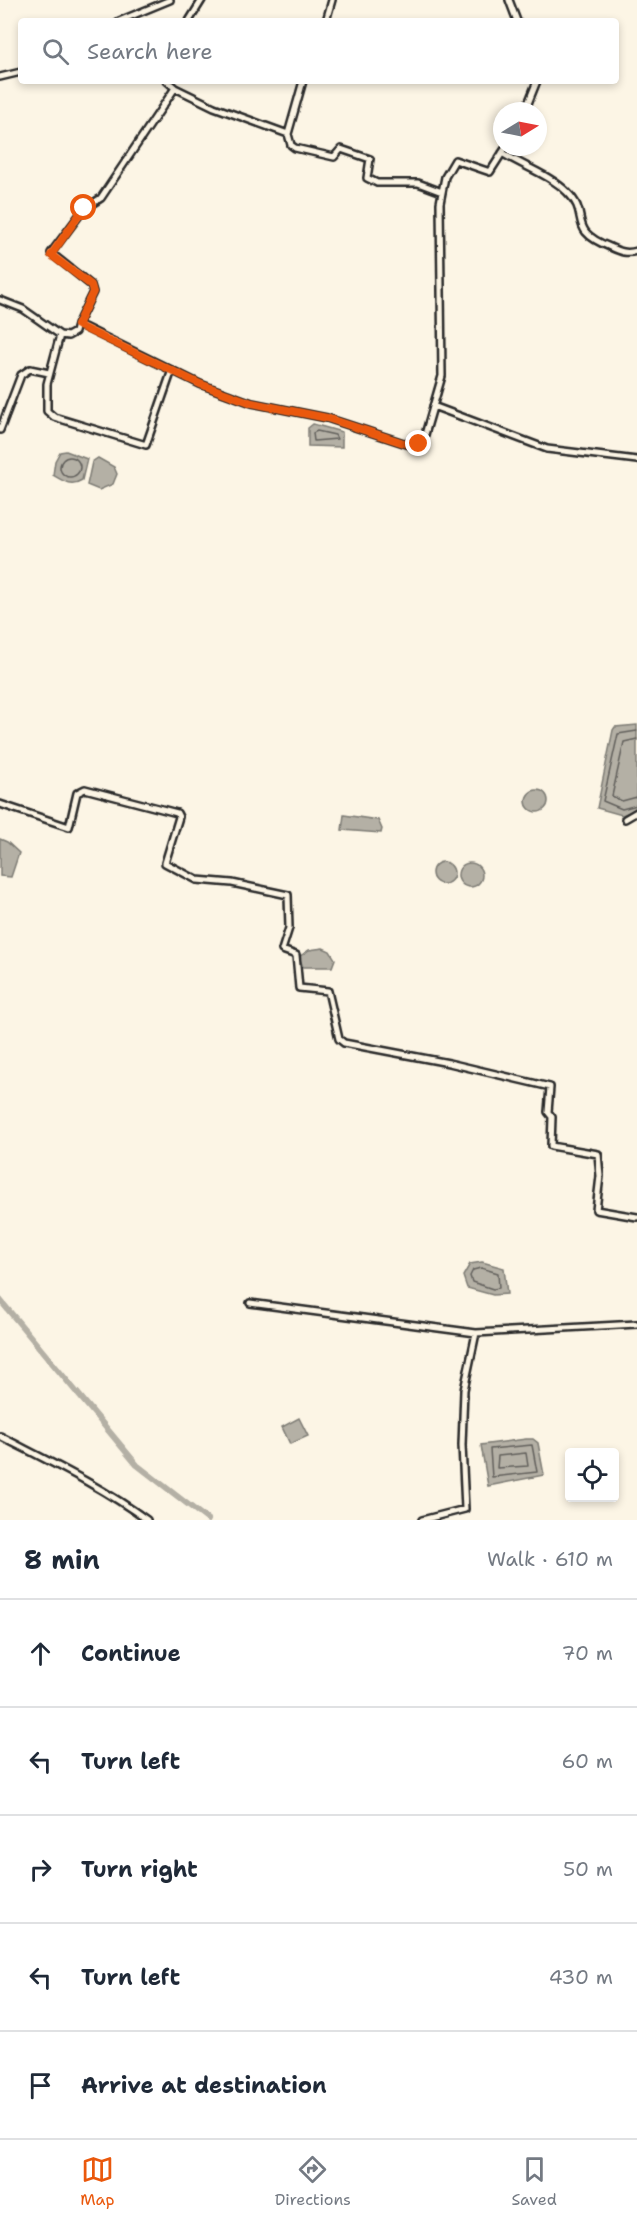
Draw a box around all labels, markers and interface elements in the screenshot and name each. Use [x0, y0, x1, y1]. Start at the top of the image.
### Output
search box [18, 18, 619, 84]
icon: search [39, 35, 72, 68]
text: Search here [87, 37, 213, 66]
north arrow [493, 102, 547, 156]
route start [70, 194, 96, 220]
route end [405, 430, 431, 456]
map controls [565, 1448, 619, 1502]
button: locate [565, 1448, 619, 1502]
text: 8 min [24, 1542, 100, 1577]
text: Walk · 610 m [487, 1546, 613, 1572]
icon: ahead [24, 1637, 57, 1670]
text: Continue [81, 1639, 181, 1668]
text: 70 m [561, 1640, 613, 1666]
icon: left [24, 1745, 57, 1778]
text: Turn left [81, 1747, 180, 1776]
text: 60 m [561, 1748, 613, 1774]
icon: right [24, 1853, 57, 1886]
text: Turn right [81, 1855, 198, 1884]
text: 50 m [563, 1856, 613, 1882]
icon: left [24, 1961, 57, 1994]
text: Turn left [81, 1963, 180, 1992]
text: 430 m [549, 1964, 613, 1990]
icon: arrive [24, 2069, 57, 2102]
text: Arrive at destination [81, 2071, 327, 2100]
tab: Map [80, 2153, 114, 2210]
tab: Directions [275, 2153, 351, 2210]
tab: Saved [511, 2153, 557, 2210]

